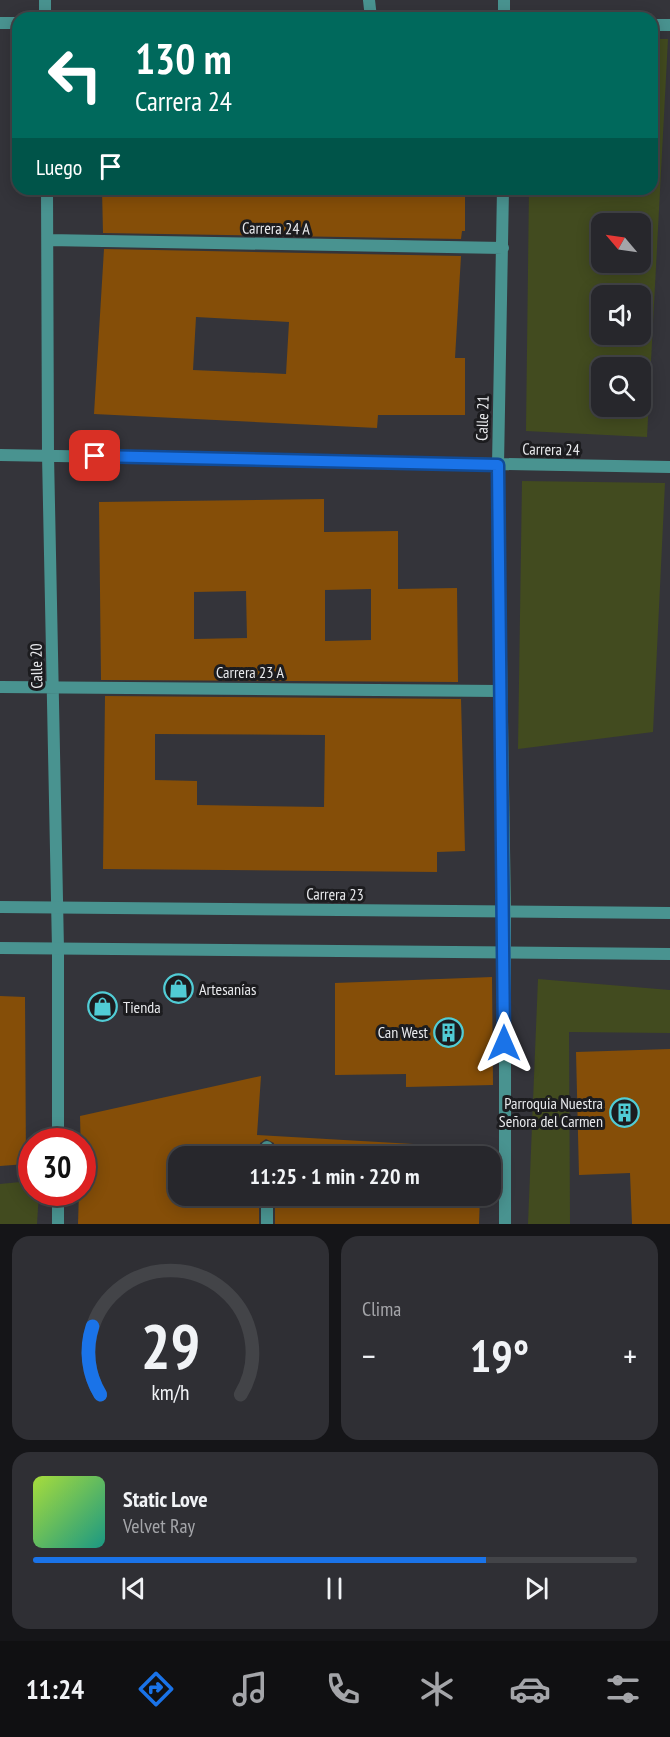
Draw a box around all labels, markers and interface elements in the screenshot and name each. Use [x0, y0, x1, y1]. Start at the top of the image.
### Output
text: 130 m [135, 31, 232, 86]
icon: left [36, 36, 114, 114]
text: Carrera 24 [135, 84, 232, 118]
icon: arrive [94, 150, 127, 183]
text: Luego [36, 153, 82, 181]
north arrow [591, 213, 651, 273]
map controls [591, 213, 651, 417]
street label: Carrera 24 A [242, 217, 311, 239]
button: sound [591, 285, 651, 345]
button: search [591, 357, 651, 417]
street label: Calle 21 [471, 395, 493, 441]
pin [69, 430, 120, 481]
street label: Carrera 24 [522, 438, 580, 460]
icon: arrive [78, 439, 111, 472]
street label: Calle 20 [26, 643, 46, 689]
street label: Carrera 23 A [216, 662, 284, 682]
street label: Carrera 23 [306, 883, 364, 905]
shop icon: Artesanías [162, 973, 194, 1005]
place label: Artesanías [199, 979, 256, 999]
shop icon: Tienda [86, 991, 118, 1023]
place label: Tienda [123, 997, 161, 1017]
position arrow [472, 1011, 536, 1075]
building icon: Can West [433, 1016, 465, 1048]
place label: Can West [378, 1022, 429, 1042]
place label: Parroquia Nuestra Señora del Carmen [499, 1093, 603, 1131]
building icon: Parroquia Nuestra Señora del Carmen [608, 1096, 640, 1128]
speed limit sign: 30 [18, 1128, 96, 1206]
text: 11:25 · 1 min · 220 m [249, 1162, 420, 1190]
text: Clima [362, 1296, 401, 1322]
text: 29 [141, 1305, 200, 1386]
text: 19° [470, 1326, 529, 1384]
text: − [362, 1334, 376, 1377]
text: + [623, 1334, 637, 1377]
text: km/h [151, 1378, 190, 1406]
text: Static Love [123, 1485, 208, 1513]
text: Velvet Ray [123, 1513, 195, 1539]
icon: previous [117, 1572, 150, 1605]
icon: pause [318, 1572, 351, 1605]
icon: next [520, 1572, 553, 1605]
icon: directions [135, 1668, 177, 1710]
icon: music [229, 1668, 271, 1710]
icon: phone [322, 1668, 364, 1710]
icon: climate [416, 1668, 458, 1710]
icon: car [509, 1668, 551, 1710]
icon: filters [602, 1668, 644, 1710]
text: 11:24 [26, 1672, 84, 1706]

